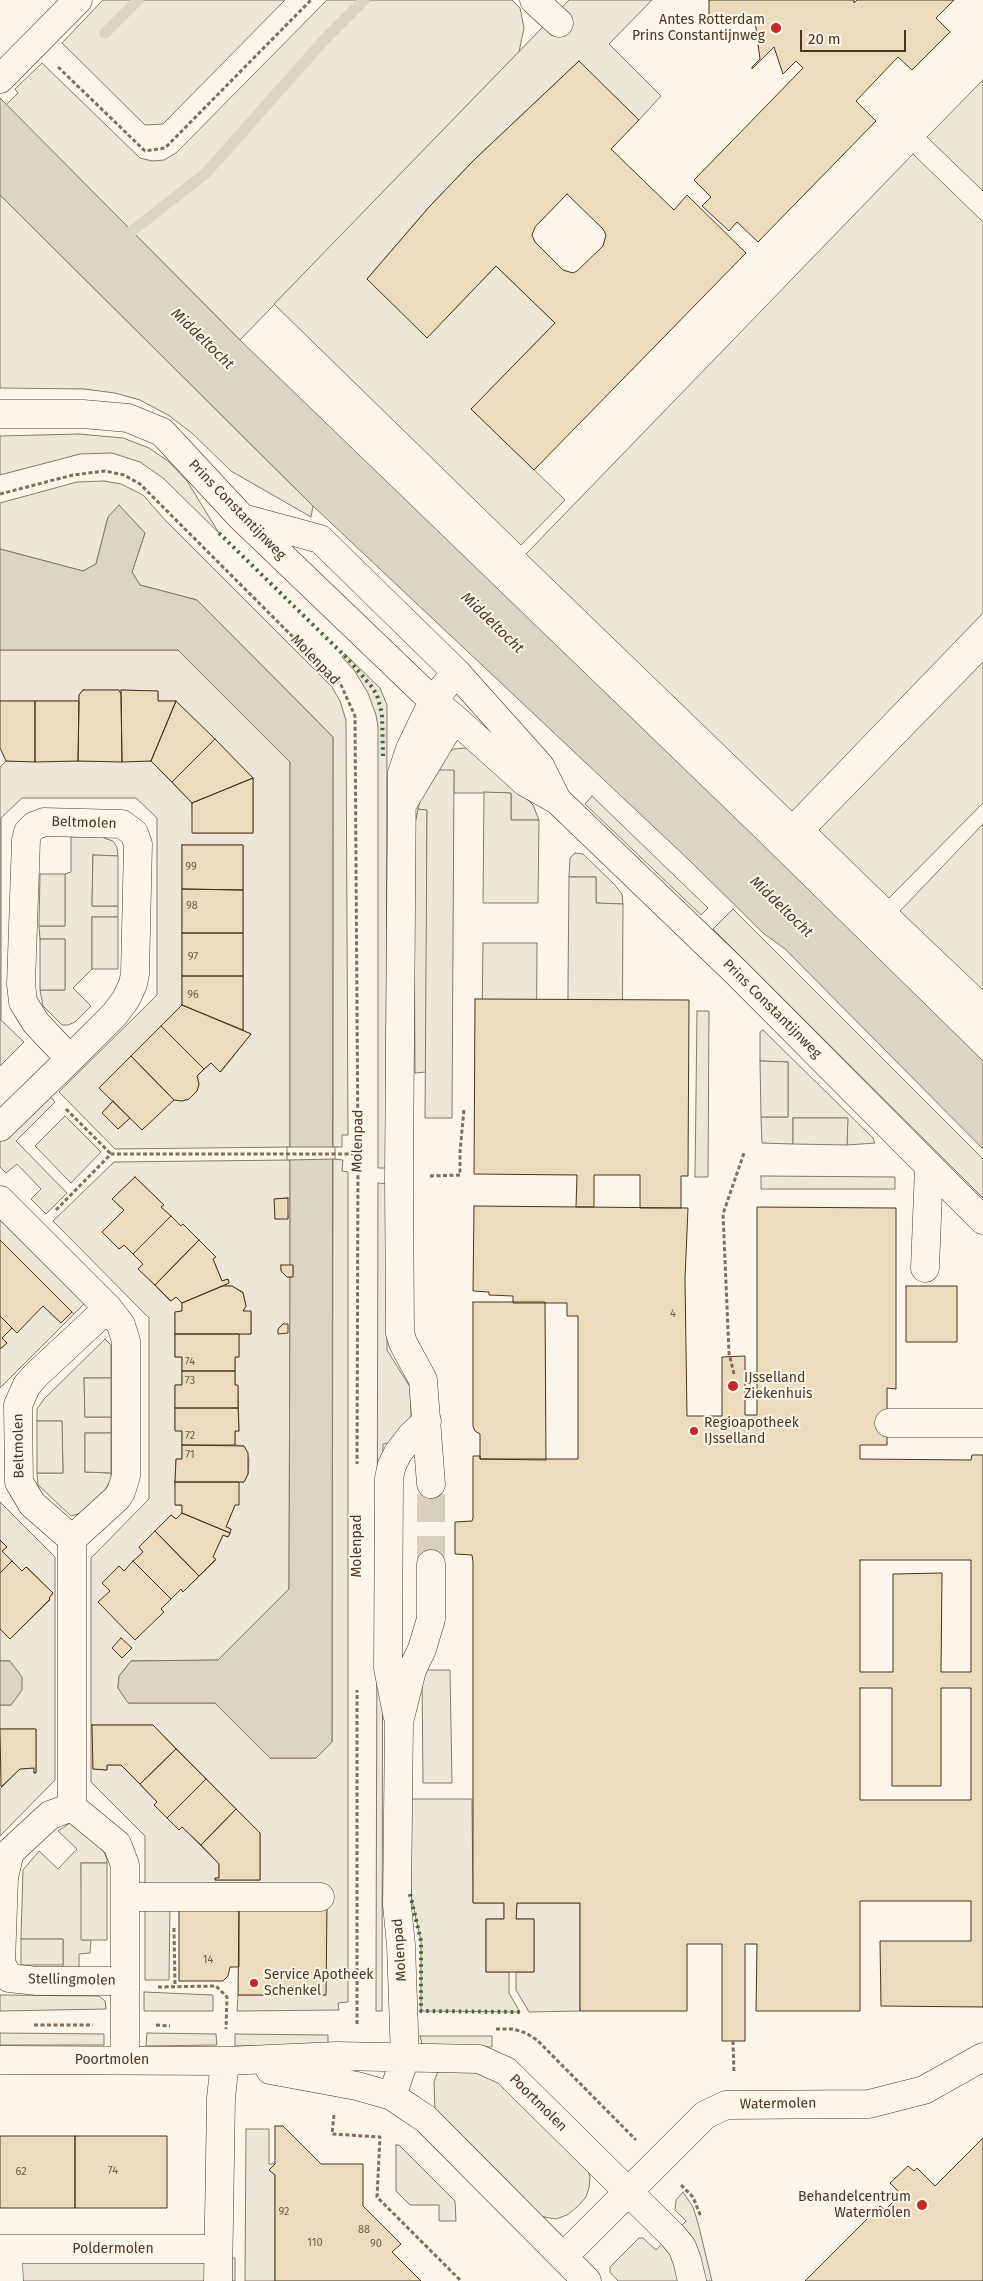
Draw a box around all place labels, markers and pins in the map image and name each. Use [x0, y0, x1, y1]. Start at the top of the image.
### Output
place label: Antes Rotterdam Prins Constantijnweg [632, 12, 765, 44]
marker: Antes Rotterdam Prins Constantijnweg [769, 21, 783, 35]
place label: IJsselland Ziekenhuis [744, 1370, 813, 1402]
marker: IJsselland Ziekenhuis [726, 1379, 740, 1393]
place label: Regioapotheek IJsselland [704, 1415, 799, 1448]
marker: Regioapotheek IJsselland [688, 1425, 700, 1437]
place label: Service Apotheek Schenkel [264, 1967, 373, 2000]
marker: Service Apotheek Schenkel [248, 1977, 260, 1989]
place label: Behandelcentrum Watermolen [798, 2189, 911, 2222]
marker: Behandelcentrum Watermolen [915, 2198, 929, 2212]

